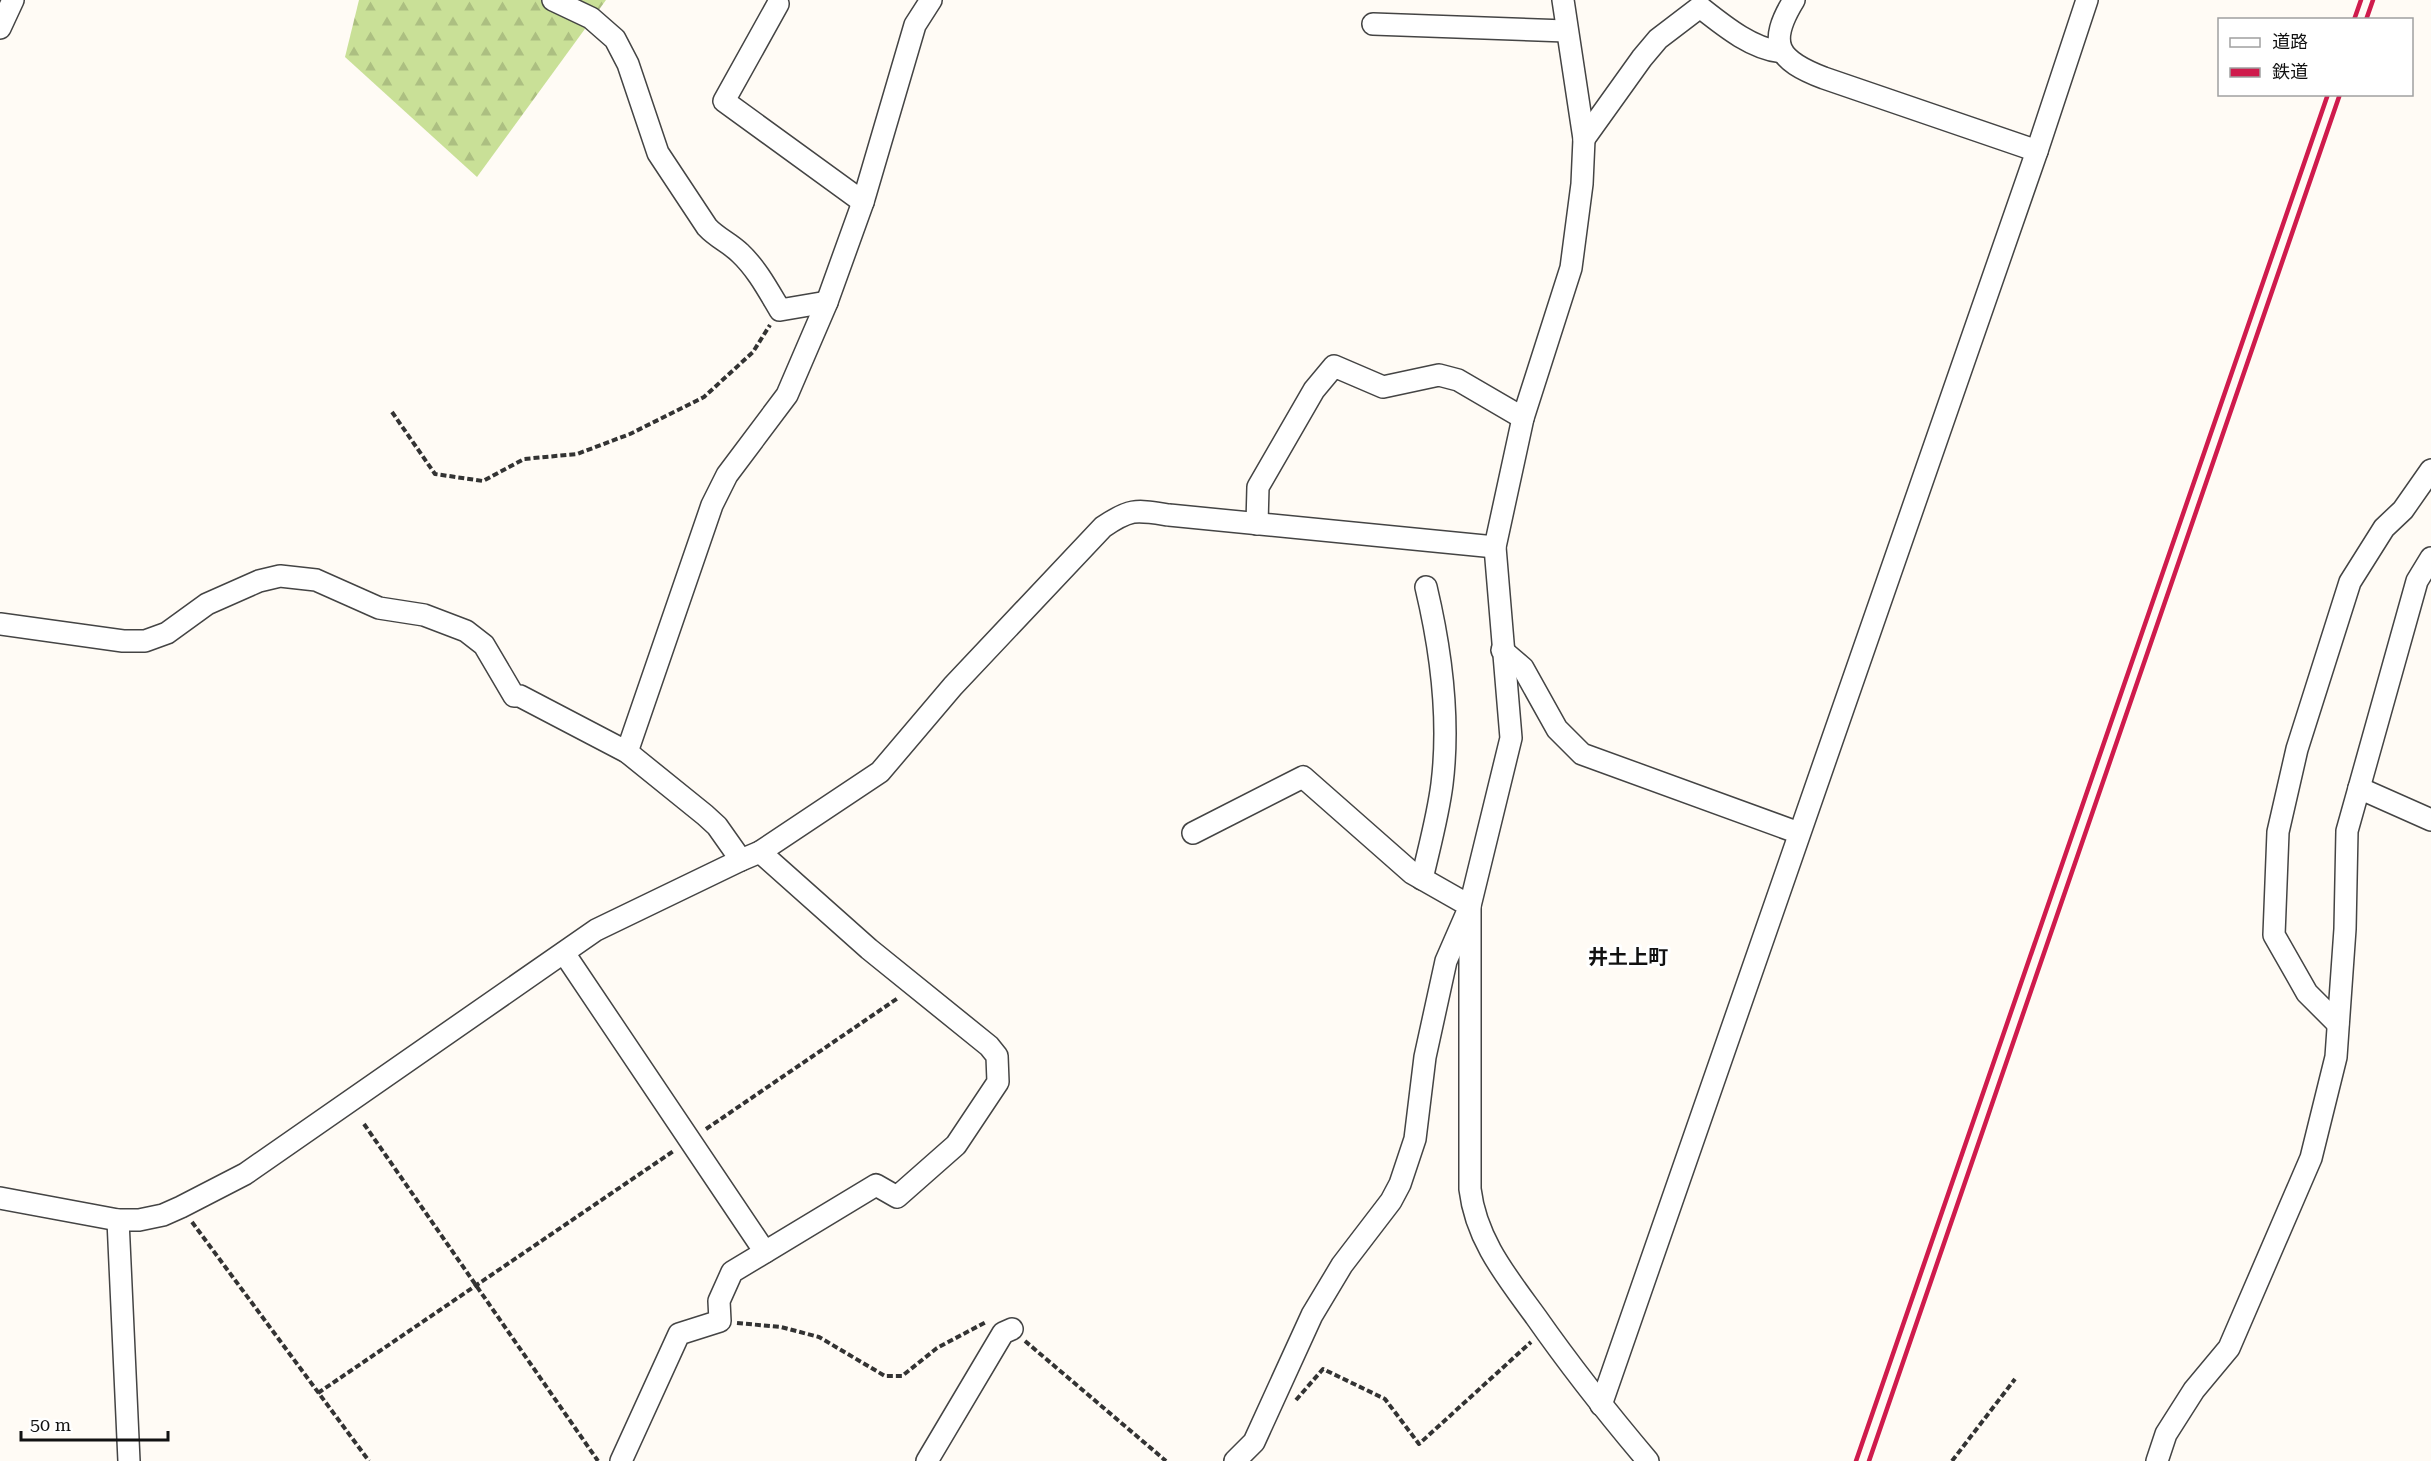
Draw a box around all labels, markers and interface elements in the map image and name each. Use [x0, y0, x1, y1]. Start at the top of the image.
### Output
legend [2218, 18, 2413, 96]
text: 道路 [2272, 31, 2308, 52]
text: 鉄道 [2272, 61, 2308, 82]
district label: 井土上町 [1588, 945, 1668, 969]
scale bar [21, 1404, 168, 1442]
text: 50 m [30, 1414, 71, 1435]

